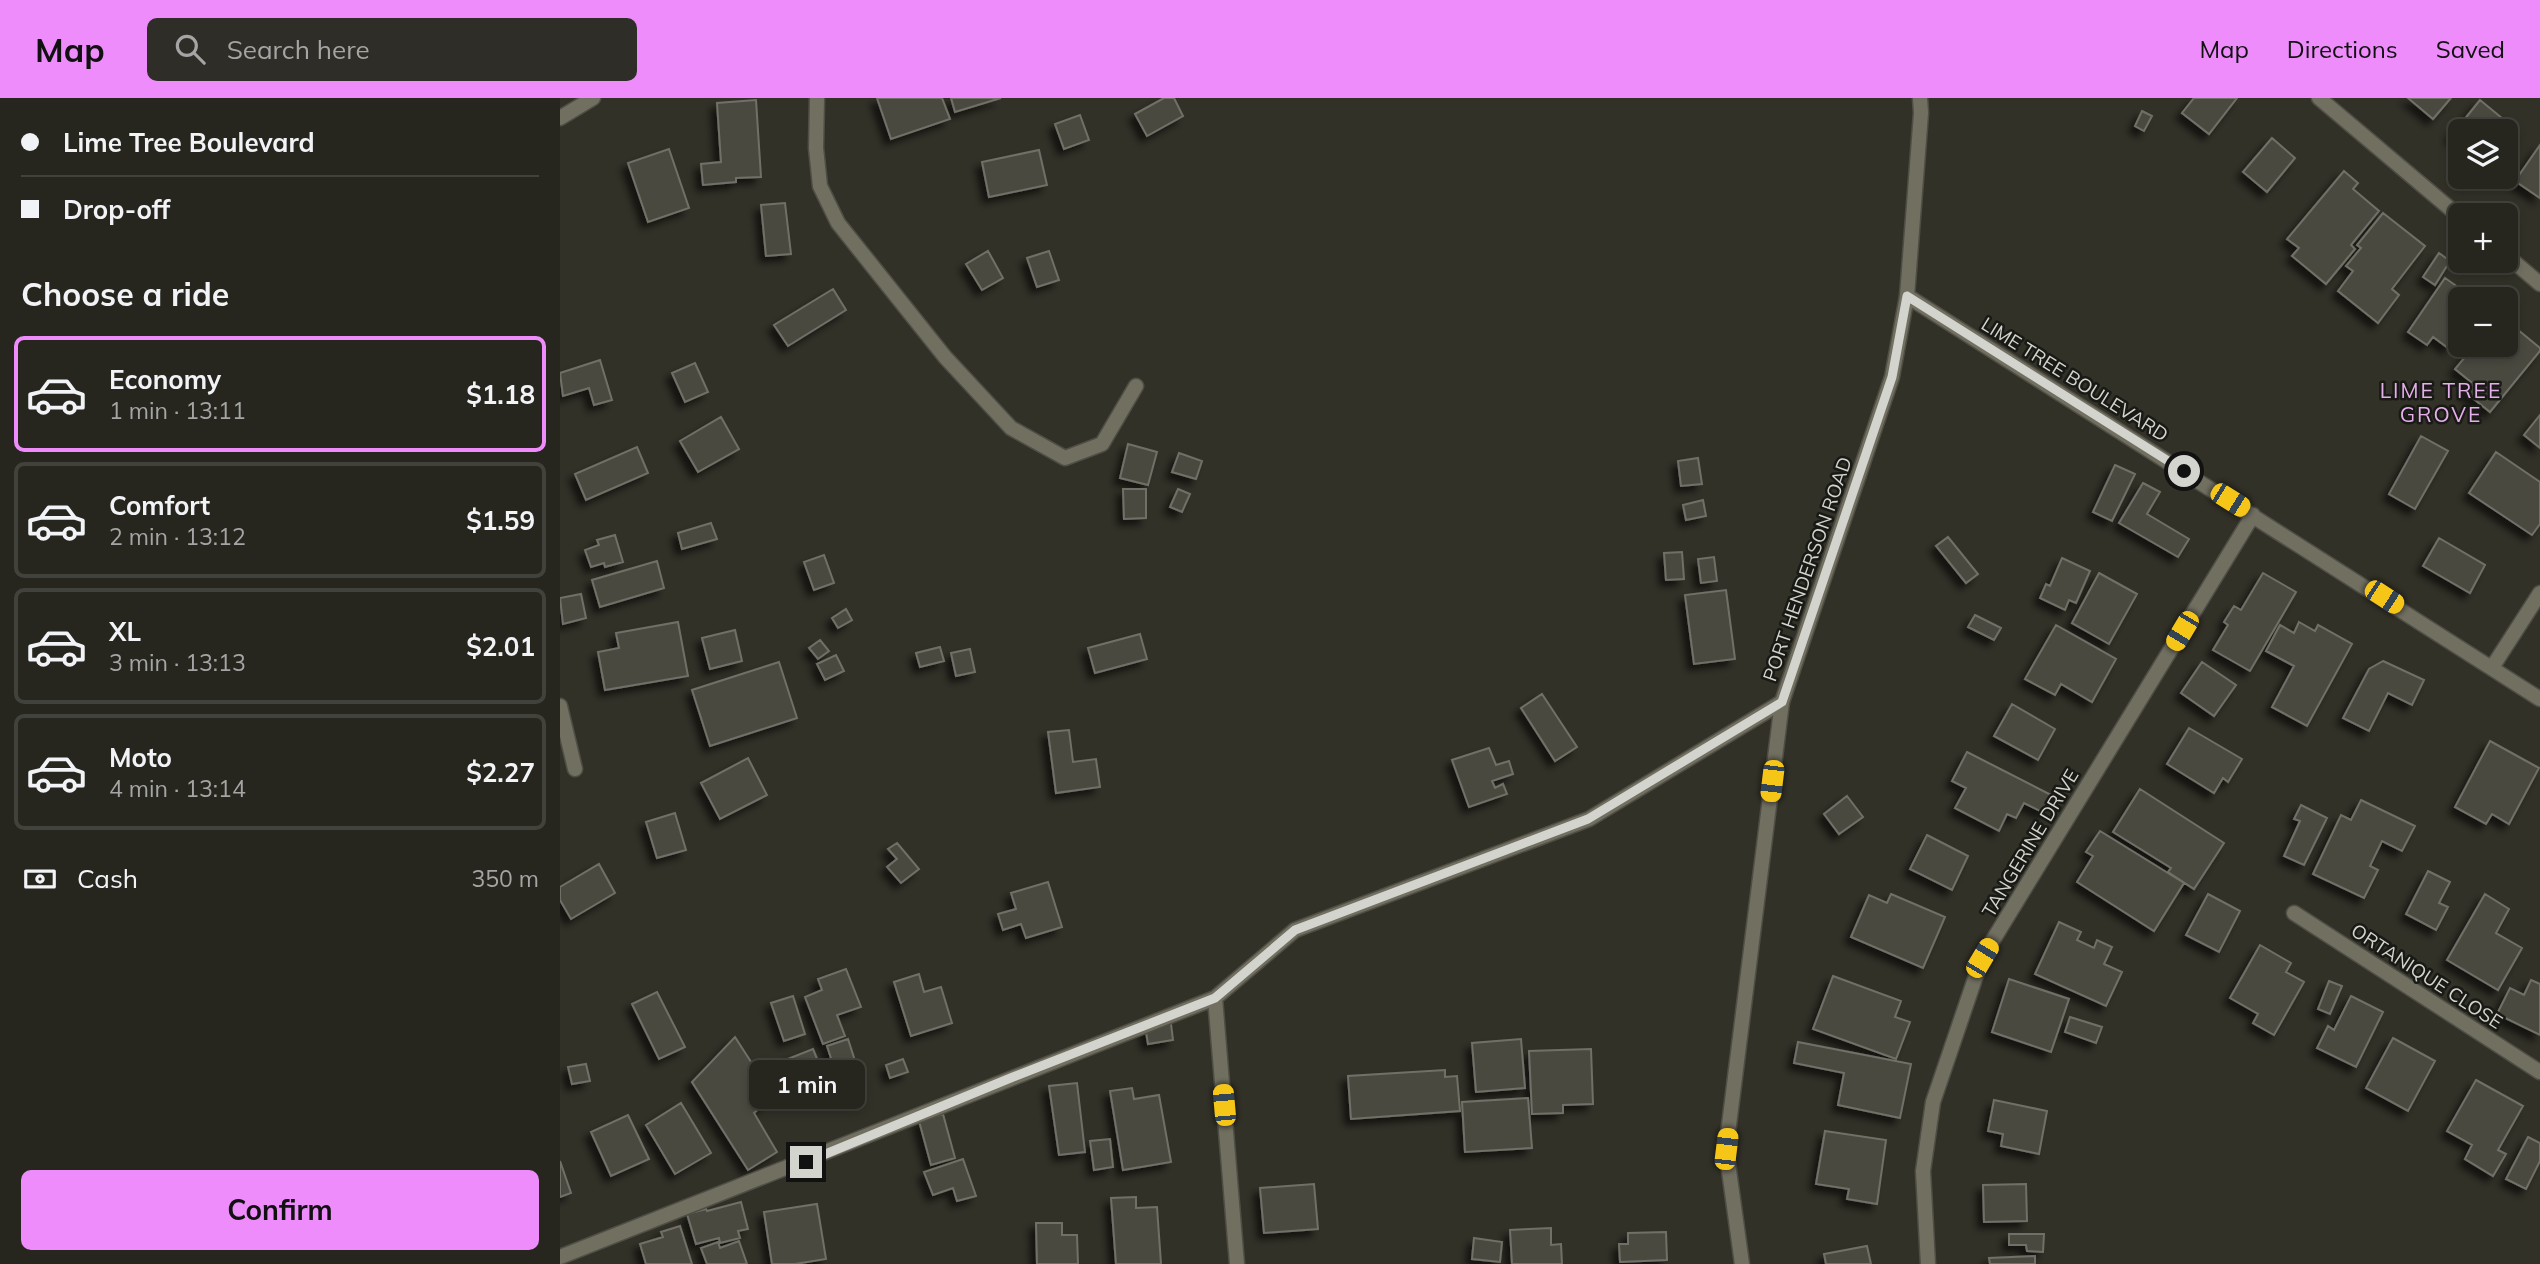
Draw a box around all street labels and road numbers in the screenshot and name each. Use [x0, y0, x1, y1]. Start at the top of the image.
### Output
street label: LIME TREE BOULEVARD [1977, 312, 2173, 446]
street label: PORT HENDERSON ROAD [1757, 454, 1857, 684]
street label: TANGERINE DRIVE [1976, 765, 2084, 921]
street label: ORTANIQUE CLOSE [2347, 918, 2507, 1034]

